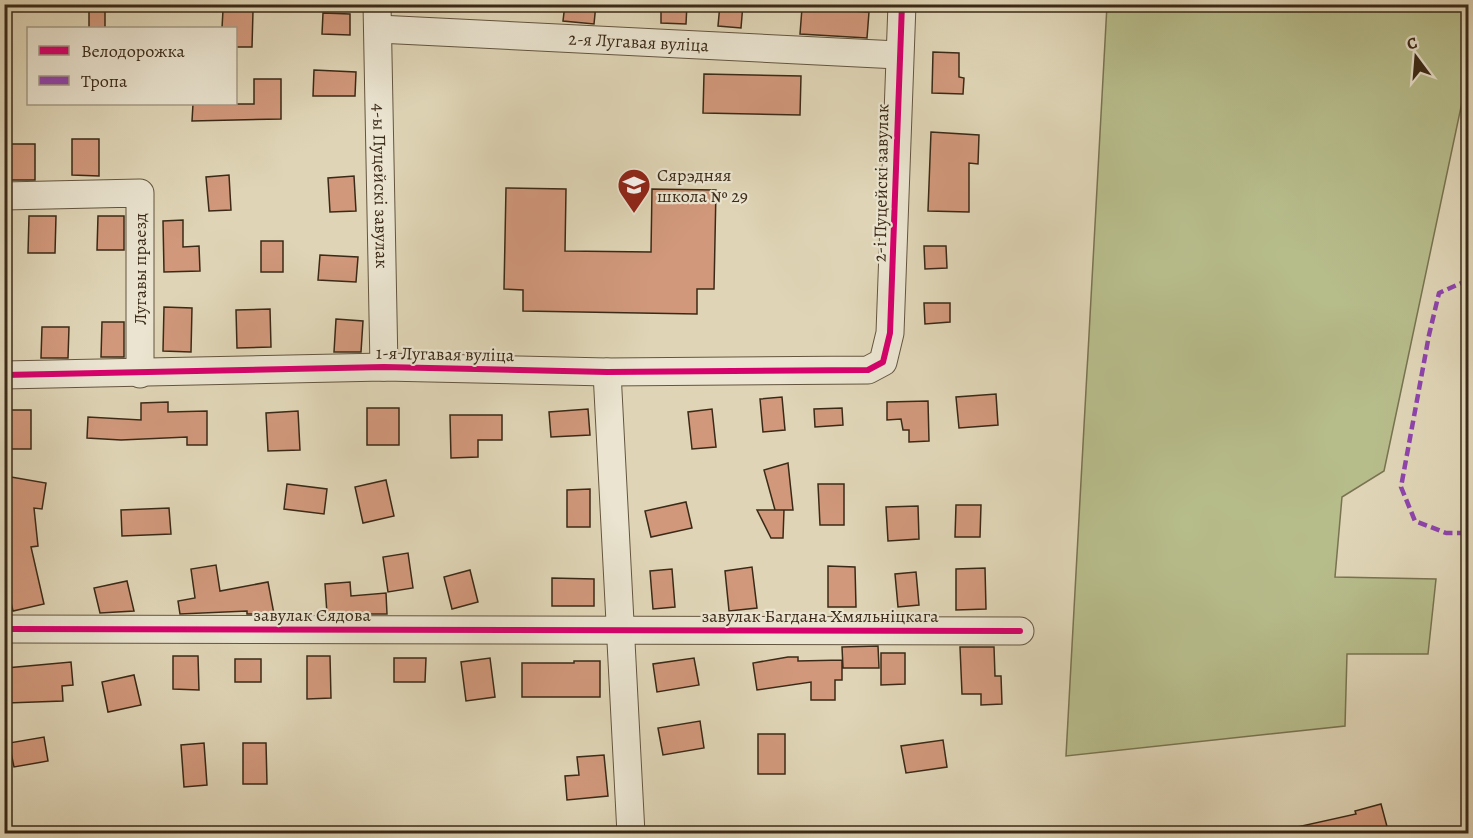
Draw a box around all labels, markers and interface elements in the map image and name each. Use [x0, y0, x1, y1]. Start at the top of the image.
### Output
legend [27, 27, 237, 105]
street label: 2-я Лугавая вуліца [568, 27, 710, 58]
north arrow [1386, 27, 1446, 87]
text: С [1404, 32, 1420, 55]
text: Велодорожка [81, 39, 186, 63]
text: Тропа [81, 69, 128, 93]
street label: 4-ы Пуцейскі завулак [367, 103, 394, 269]
street label: 2-і Пуцейскі завулак [868, 104, 894, 262]
place label: Сярэдняя школа № 29 [657, 163, 748, 208]
school or university icon: Сярэдняя школа № 29 [616, 167, 652, 214]
street label: Лугавы праезд [128, 213, 152, 325]
street label: 1-я Лугавая вуліца [376, 341, 515, 367]
street label: завулак Сядова [253, 603, 372, 627]
street label: завулак Багдана Хмяльніцкага [702, 604, 939, 628]

